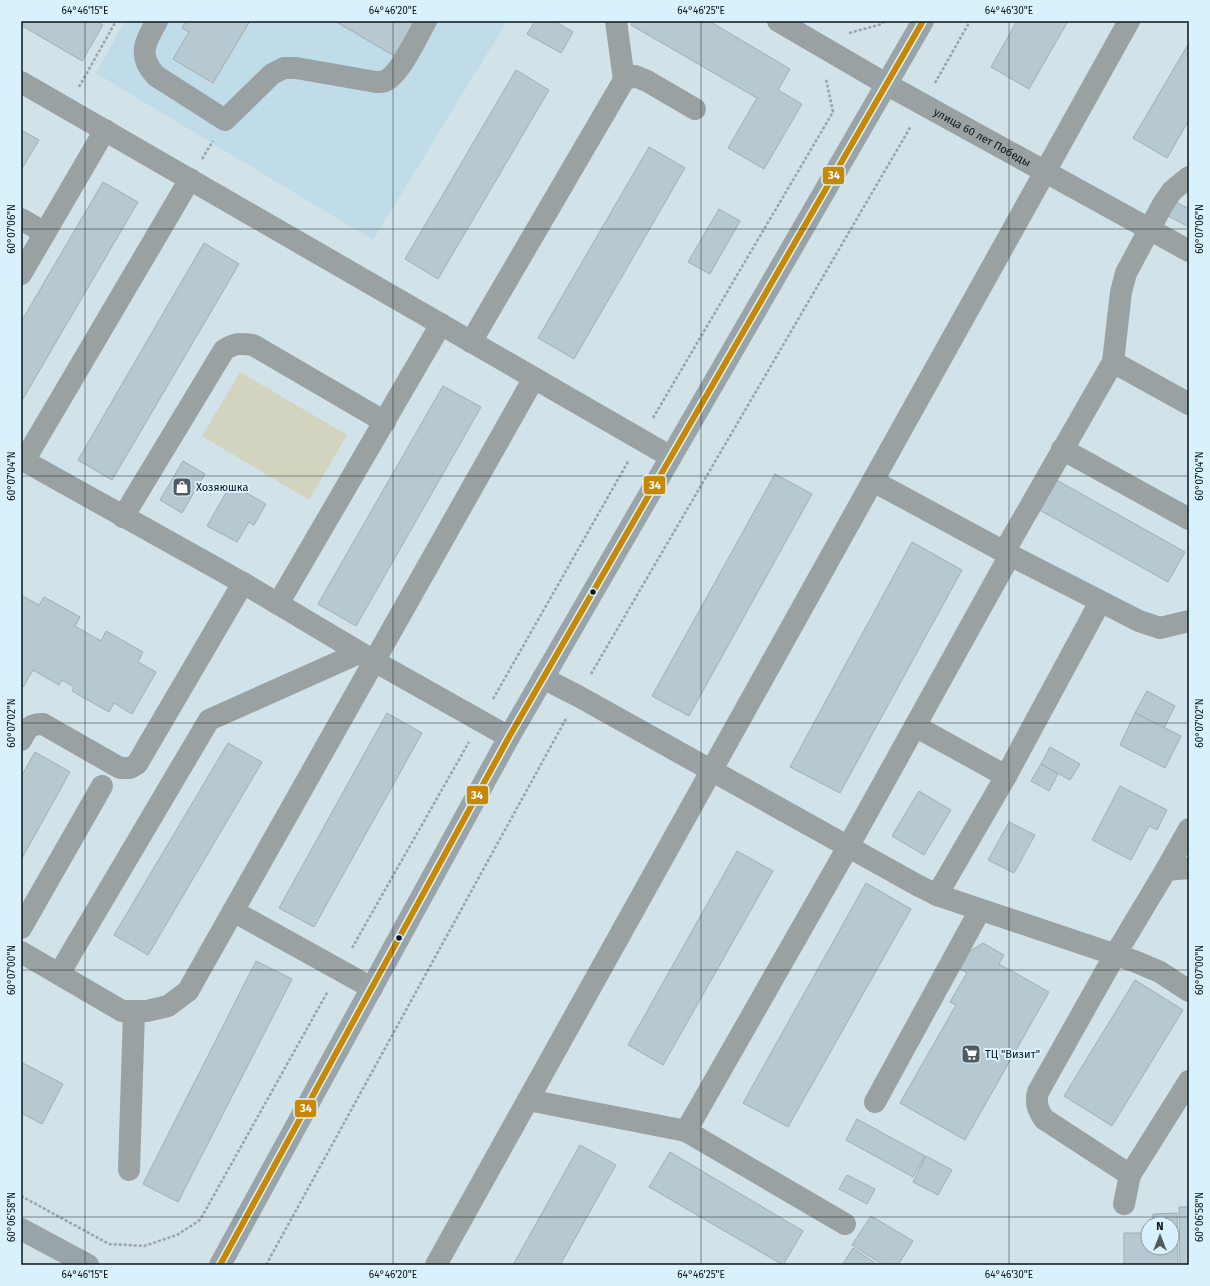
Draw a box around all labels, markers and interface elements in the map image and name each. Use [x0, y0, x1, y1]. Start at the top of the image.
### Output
text: 64°46'15"E [62, 5, 108, 17]
text: 64°46'20"E [369, 5, 417, 17]
text: 64°46'25"E [677, 5, 725, 17]
text: 64°46'30"E [985, 5, 1033, 17]
street label: улица 60 лет Победы [932, 105, 1033, 169]
line badge: 34 [822, 166, 845, 185]
text: 34 [827, 169, 840, 182]
text: 60°07'06"N [6, 204, 18, 254]
text: 60°07'06"N [1194, 204, 1206, 254]
text: 60°07'04"N [6, 451, 18, 501]
text: 60°07'04"N [1194, 451, 1206, 501]
line badge: 34 [643, 475, 666, 495]
shop icon: Хозяюшка [171, 476, 193, 498]
text: 34 [648, 479, 661, 492]
place label: Хозяюшка [196, 481, 248, 494]
unlabelled marker [588, 587, 598, 597]
text: 60°07'02"N [6, 698, 18, 748]
text: 60°07'02"N [1194, 698, 1206, 748]
line badge: 34 [466, 785, 489, 805]
text: 34 [470, 789, 483, 802]
unlabelled marker [394, 933, 404, 943]
text: 60°07'00"N [6, 945, 18, 995]
text: 60°07'00"N [1194, 945, 1206, 995]
supermarket icon: ТЦ "Визит" [960, 1043, 982, 1065]
place label: ТЦ "Визит" [985, 1048, 1040, 1061]
line badge: 34 [294, 1099, 317, 1118]
text: 34 [299, 1102, 312, 1115]
text: 60°06'58"N [6, 1192, 18, 1242]
text: 60°06'58"N [1194, 1192, 1206, 1242]
north arrow [1140, 1216, 1180, 1256]
text: N [1156, 1220, 1164, 1233]
text: 64°46'15"E [62, 1269, 108, 1281]
text: 64°46'20"E [369, 1269, 417, 1281]
text: 64°46'25"E [677, 1269, 725, 1281]
text: 64°46'30"E [985, 1269, 1033, 1281]

